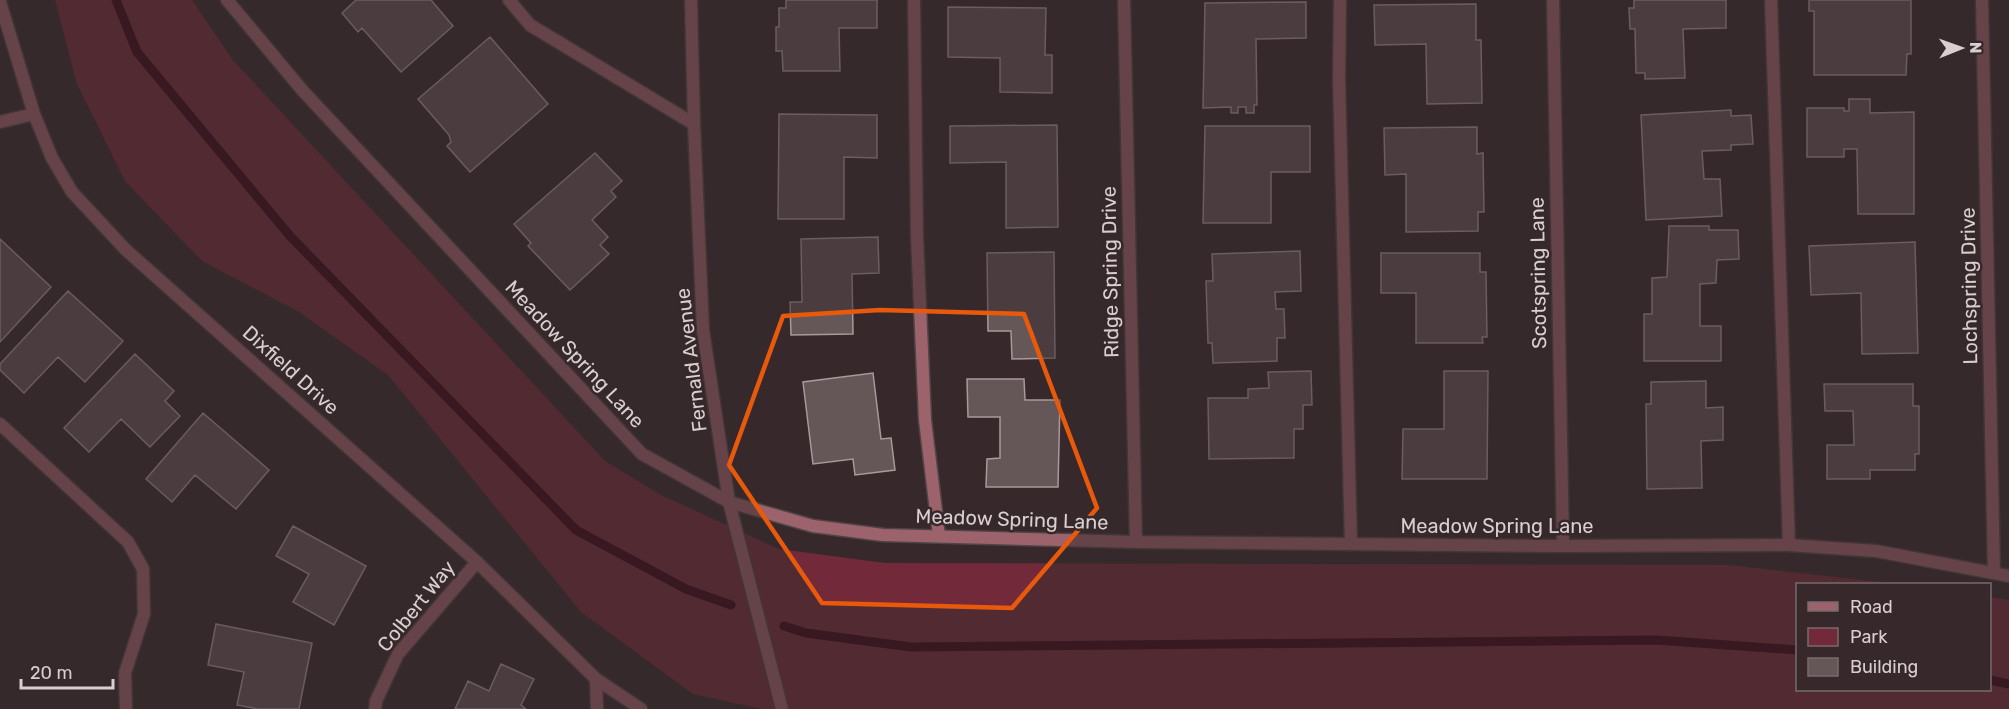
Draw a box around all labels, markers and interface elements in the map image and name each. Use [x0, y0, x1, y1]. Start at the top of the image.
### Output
north arrow [1931, 18, 1991, 78]
text: N [1966, 42, 1985, 54]
street label: Ridge Spring Drive [1097, 186, 1123, 358]
street label: Scotspring Lane [1525, 197, 1551, 349]
street label: Lochspring Drive [1956, 207, 1982, 365]
street label: Meadow Spring Lane [500, 275, 650, 433]
street label: Fernald Avenue [670, 287, 712, 433]
street label: Dixfield Drive [238, 320, 344, 420]
street label: Meadow Spring Lane [915, 504, 1109, 534]
street label: Meadow Spring Lane [1400, 514, 1594, 538]
street label: Colbert Way [372, 556, 460, 656]
legend [1796, 583, 1991, 691]
text: Road [1850, 596, 1893, 618]
text: Park [1850, 626, 1888, 648]
scale bar [21, 652, 112, 690]
text: Building [1850, 656, 1918, 678]
text: 20 m [30, 662, 72, 684]

